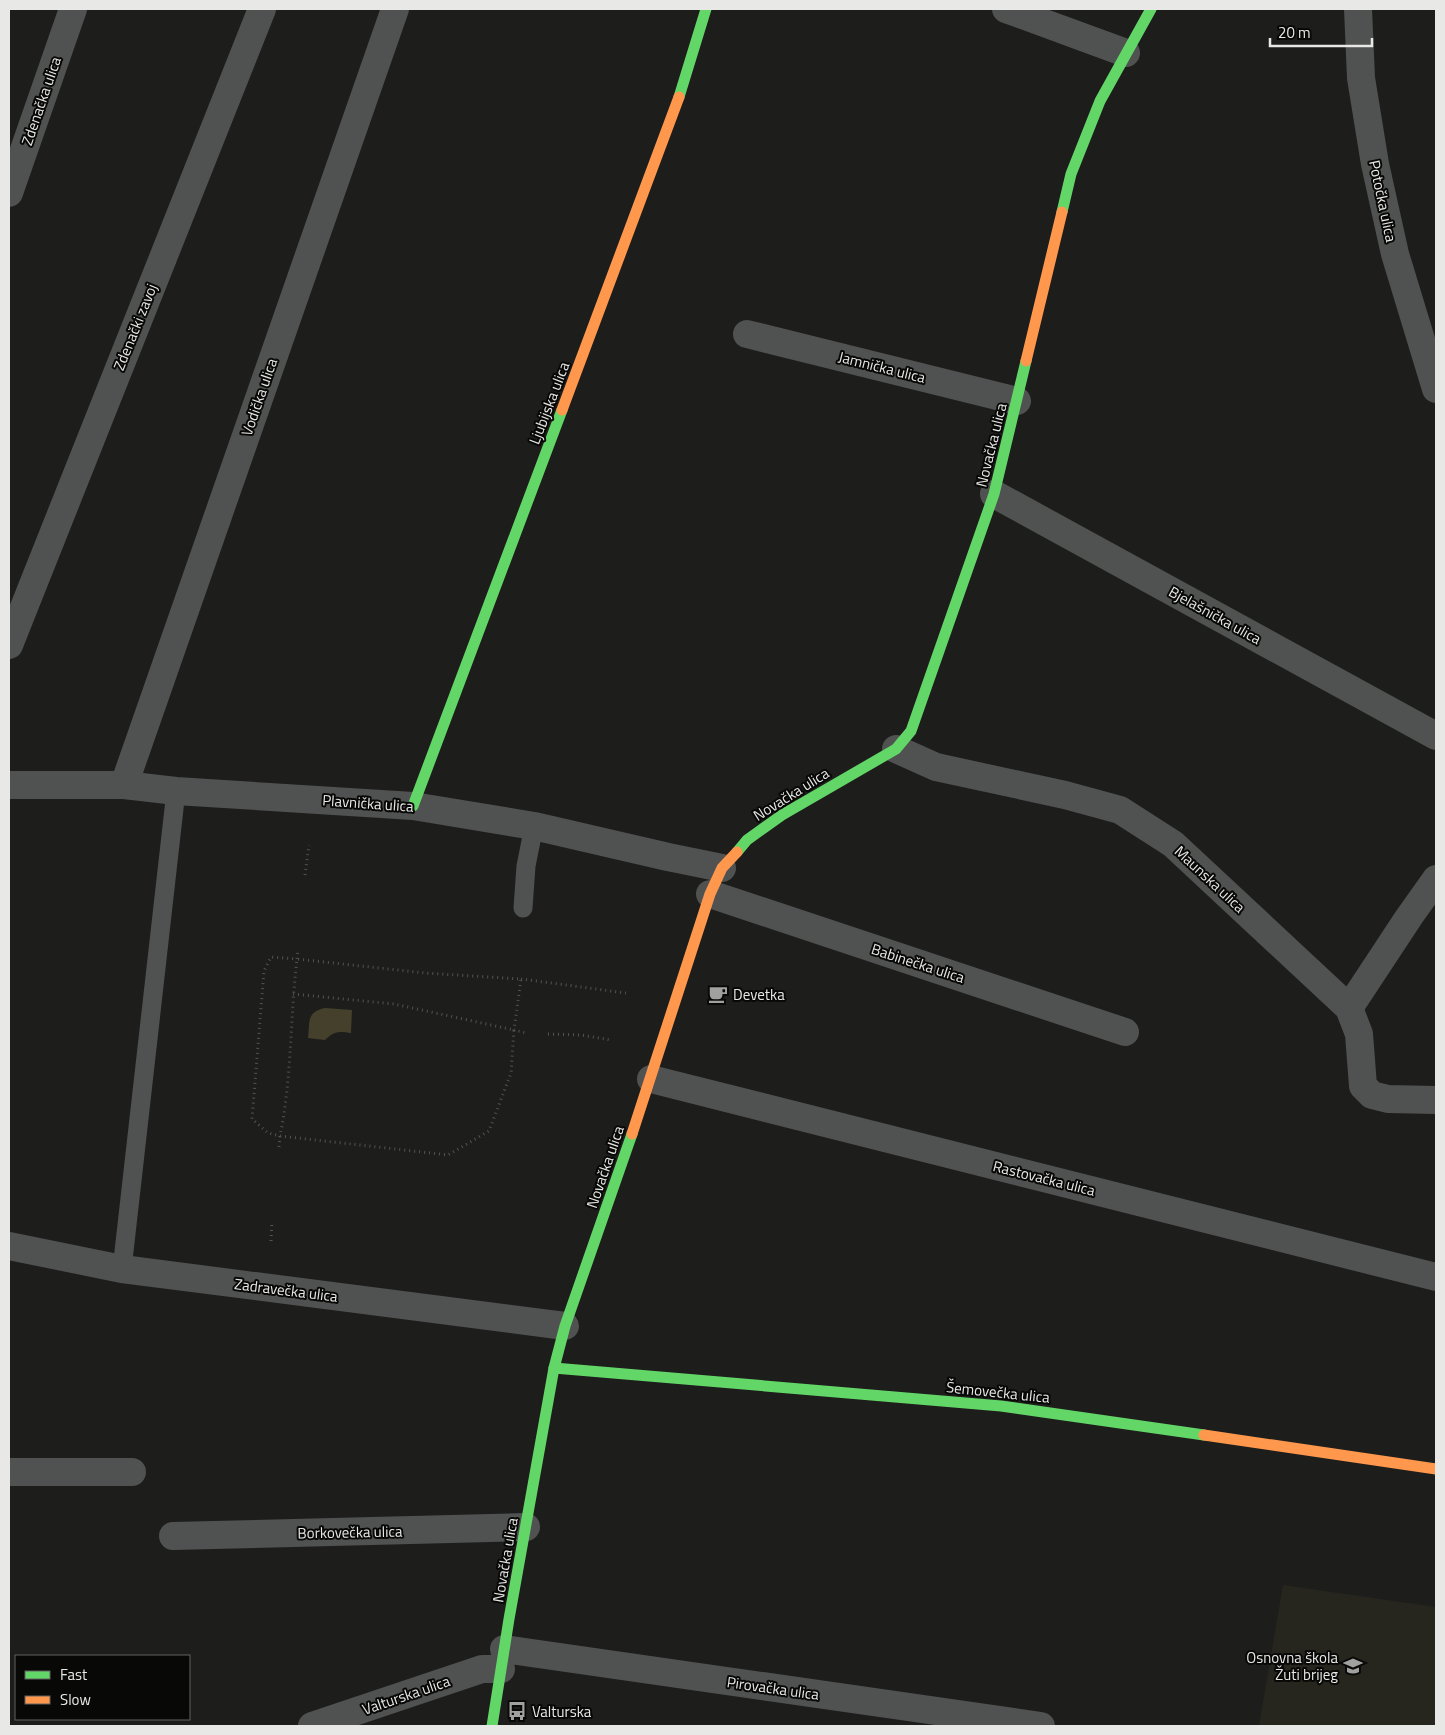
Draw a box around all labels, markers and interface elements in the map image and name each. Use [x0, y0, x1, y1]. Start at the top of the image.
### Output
scale bar [1270, 15, 1372, 47]
text: 20 m [1278, 21, 1311, 44]
street label: Zdenačka ulica [15, 53, 67, 148]
street label: Potočka ulica [1363, 158, 1403, 245]
street label: Zdenački zavoj [107, 280, 163, 374]
street label: Jamnička ulica [836, 345, 928, 389]
street label: Vodička ulica [235, 355, 283, 439]
street label: Ljubijska ulica [523, 358, 575, 448]
street label: Novačka ulica [969, 400, 1013, 489]
street label: Bjelašnička ulica [1165, 580, 1266, 650]
street label: Novačka ulica [749, 761, 834, 826]
street label: Plavnička ulica [321, 788, 415, 818]
street label: Maunska ulica [1169, 840, 1251, 918]
street label: Babinečka ulica [868, 937, 968, 989]
cafe icon: Devetka [707, 983, 729, 1005]
place label: Devetka [733, 983, 785, 1006]
street label: Novačka ulica [580, 1122, 630, 1211]
street label: Rastovačka ulica [990, 1154, 1098, 1202]
street label: Zadravečka ulica [233, 1272, 340, 1308]
street label: Šemovečka ulica [945, 1375, 1051, 1409]
street label: Novačka ulica [486, 1515, 524, 1604]
street label: Borkovečka ulica [297, 1520, 403, 1544]
place label: Osnovna škola Žuti brijeg [1246, 1646, 1338, 1686]
legend [15, 1655, 190, 1720]
school or university icon: Osnovna škola Žuti brijeg [1342, 1655, 1364, 1677]
text: Fast [60, 1663, 88, 1686]
street label: Valturska ulica [359, 1669, 453, 1721]
street label: Pirovačka ulica [725, 1670, 821, 1706]
text: Slow [60, 1688, 91, 1711]
bus stop icon: Valturska [506, 1700, 528, 1722]
place label: Valturska [532, 1700, 592, 1723]

